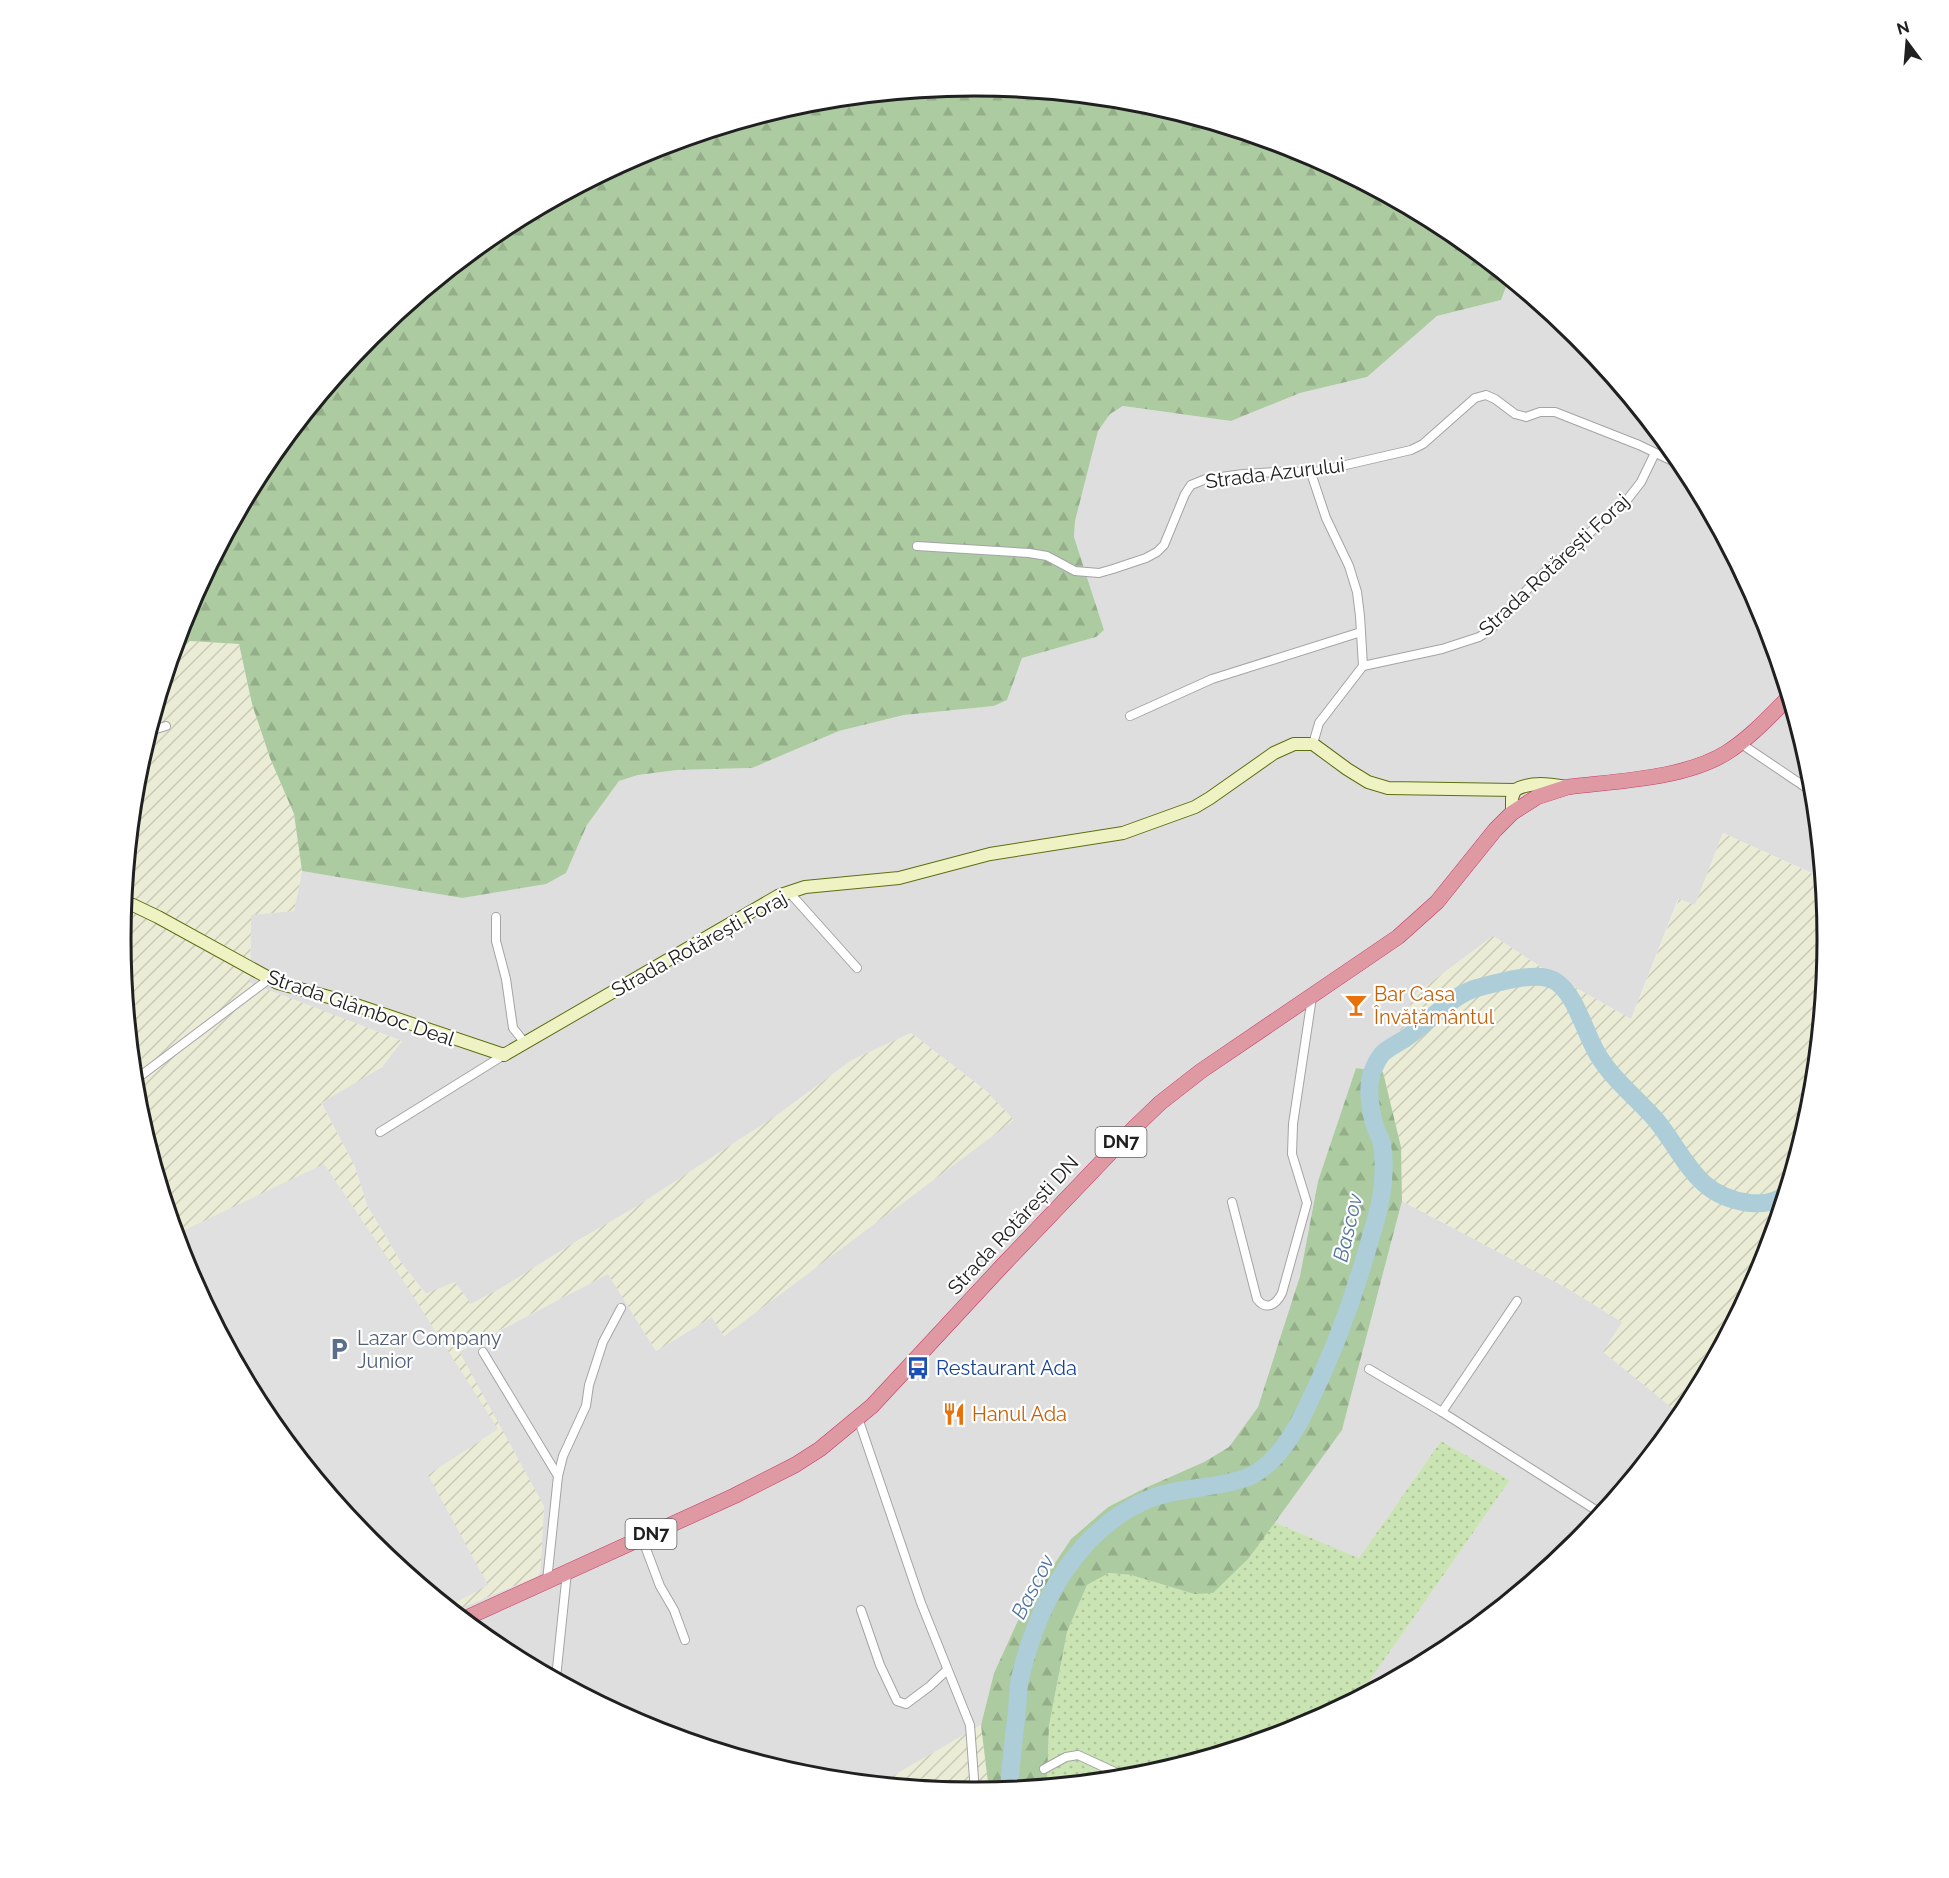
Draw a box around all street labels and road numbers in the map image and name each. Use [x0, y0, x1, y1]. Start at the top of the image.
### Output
street label: Strada Azurului [1204, 453, 1346, 493]
street label: Strada Rotărești Foraj [1474, 489, 1634, 641]
street label: Strada Rotărești Foraj [607, 886, 791, 1002]
street label: Strada Glâmboc Deal [264, 965, 458, 1052]
road number: DN7 [1096, 1127, 1146, 1157]
street label: Strada Rotărești DN [942, 1151, 1084, 1299]
road number: DN7 [626, 1519, 676, 1549]

